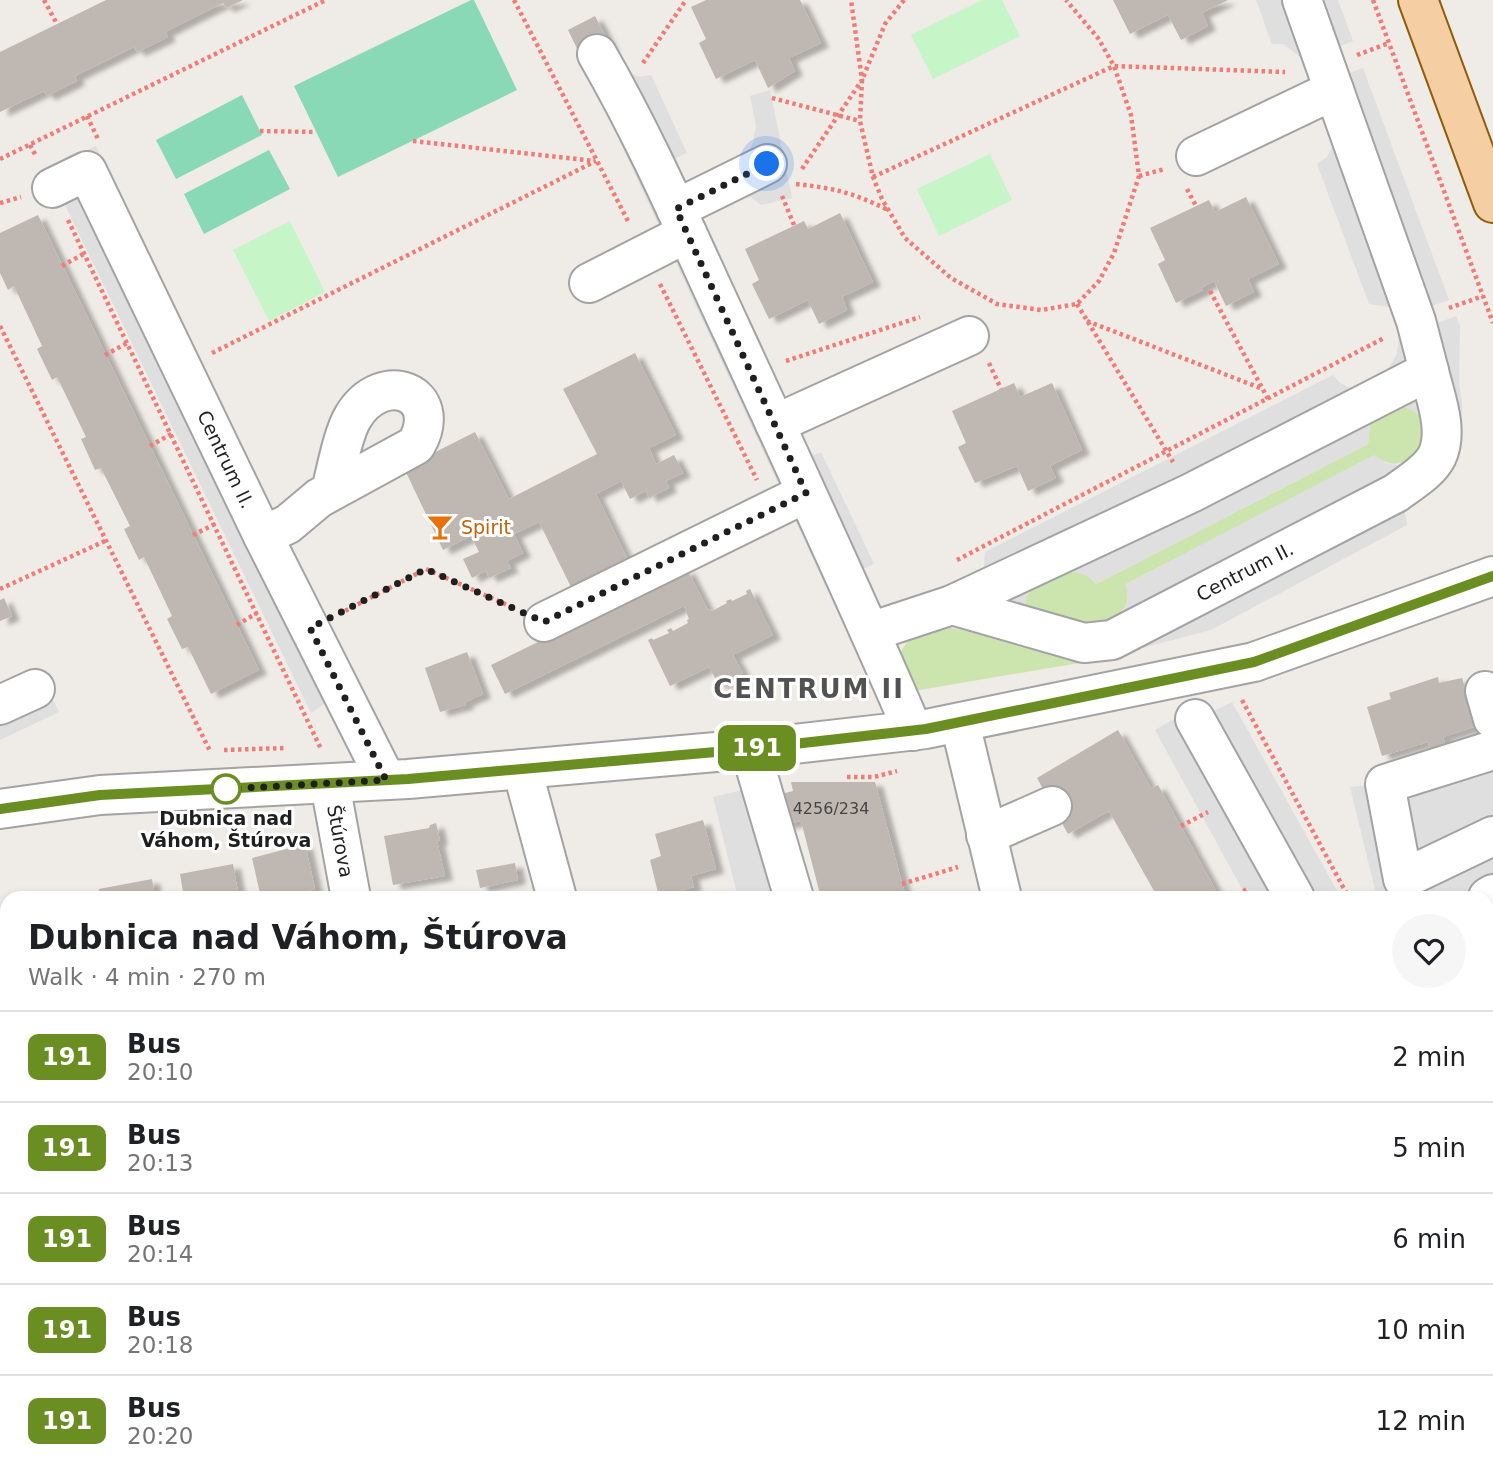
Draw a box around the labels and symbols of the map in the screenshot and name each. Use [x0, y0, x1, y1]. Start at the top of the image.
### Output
your location [749, 146, 784, 181]
street label: Centrum II. [193, 407, 259, 512]
bar icon: Spirit [425, 512, 455, 542]
place label: Spirit [461, 516, 511, 538]
street label: Centrum II. [1193, 537, 1297, 605]
district label: CENTRUM II [713, 674, 905, 704]
line badge: 191 [717, 725, 797, 771]
marker: Dubnica nad Váhom, Štúrova [211, 774, 241, 804]
house number: 4256/234 [793, 799, 869, 818]
street label: Štúrova [323, 803, 358, 879]
place label: Dubnica nad Váhom, Štúrova [141, 807, 311, 851]

